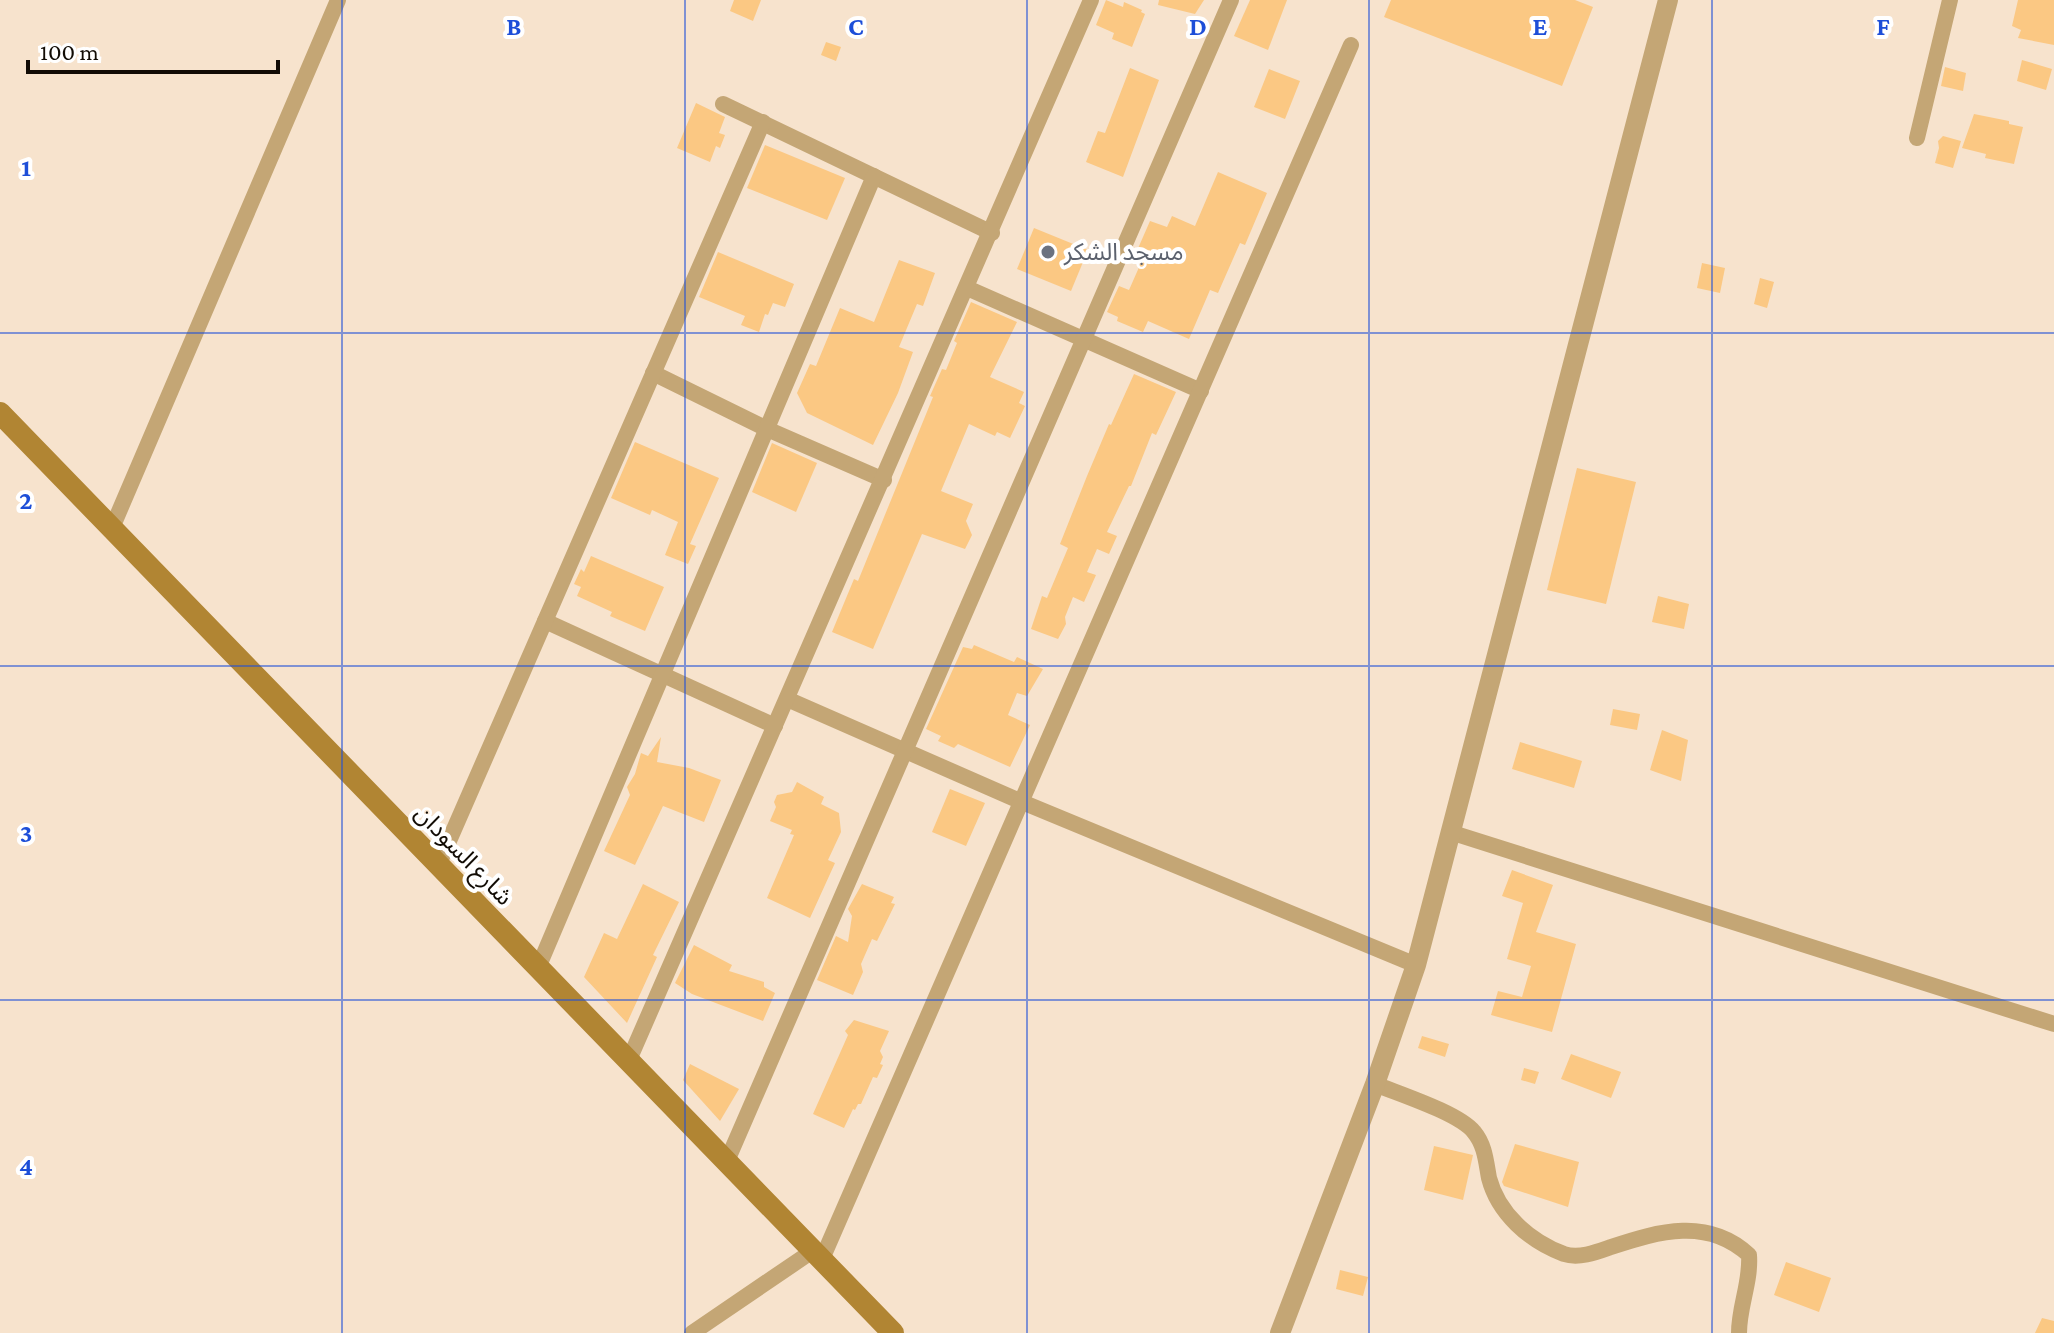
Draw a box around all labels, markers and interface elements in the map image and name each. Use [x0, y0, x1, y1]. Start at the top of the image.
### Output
text: B [506, 12, 522, 41]
text: C [848, 12, 864, 41]
text: D [1189, 12, 1207, 41]
text: E [1533, 12, 1548, 41]
text: F [1876, 12, 1890, 41]
scale bar [28, 24, 278, 74]
text: 100 m [40, 38, 99, 65]
text: 1 [21, 153, 31, 182]
place label: مسجد الشكر [1063, 238, 1184, 266]
marker: مسجد الشكر [1039, 243, 1057, 261]
text: 2 [19, 486, 33, 515]
street label: شارع السودان [407, 799, 519, 913]
text: 3 [20, 819, 32, 848]
text: 4 [19, 1152, 33, 1181]

